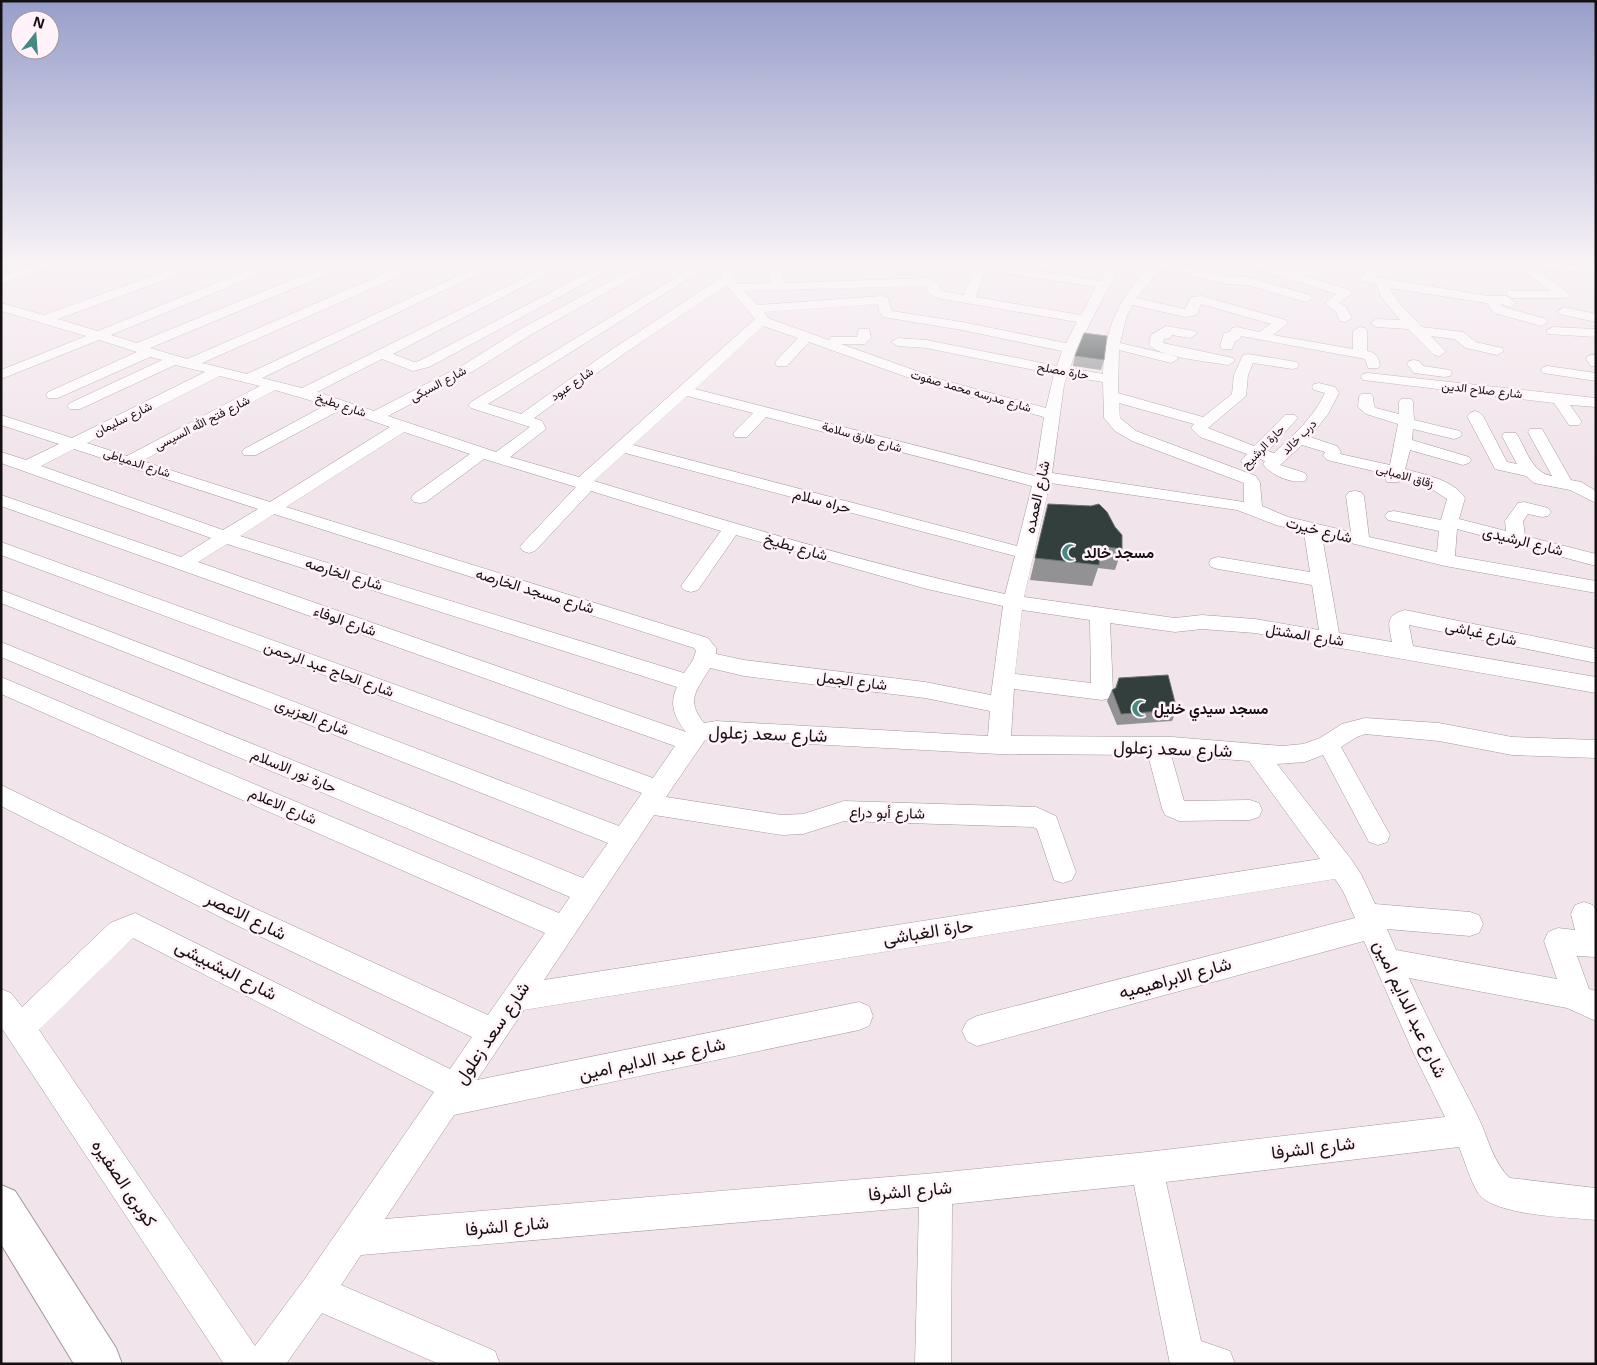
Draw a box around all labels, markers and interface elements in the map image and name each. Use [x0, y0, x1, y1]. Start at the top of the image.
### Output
north arrow [10, 10, 60, 60]
text: N [31, 11, 47, 33]
street label: حارة مصلح [1036, 358, 1090, 384]
street label: شارع السبكى [407, 362, 469, 406]
street label: شارع عبود [547, 363, 597, 405]
street label: شارع مدرسه محمد صفوت [909, 365, 1033, 417]
street label: شارع صلاح الدين [1441, 377, 1523, 403]
street label: شارع بطيخ [313, 388, 369, 422]
street label: شارع فتح الله السيسى [151, 391, 253, 455]
street label: شارع سليمان [91, 397, 155, 441]
street label: درب خالد [1277, 415, 1320, 458]
street label: شارع طارق سلامة [820, 417, 904, 457]
street label: حارة الرشيح [1237, 421, 1289, 473]
street label: شارع الدمياطى [101, 444, 173, 482]
street label: شارع العمده [1019, 458, 1055, 535]
street label: زقاق الامبابى [1374, 459, 1436, 492]
street label: حراه سلام [791, 483, 853, 518]
street label: شارع خيرت [1283, 511, 1355, 549]
street label: شارع الرشيدى [1480, 520, 1566, 562]
street label: شارع بطيخ [762, 527, 831, 567]
place label: مسجد خالد [1084, 542, 1154, 562]
mosque icon: مسجد خالد [1060, 543, 1080, 563]
street label: شارع الخارصه [302, 552, 386, 596]
street label: شارع مسجد الخارصه [473, 562, 597, 620]
street label: شارع الوفاء [311, 600, 380, 642]
street label: شارع غباشى [1443, 615, 1519, 651]
street label: شارع المشتل [1264, 618, 1346, 652]
street label: شارع الحاج عبد الرحمن [261, 635, 397, 703]
street label: شارع الجمل [816, 666, 889, 696]
street label: شارع العزيرى [272, 693, 352, 741]
place label: مسجد سيدي خليل [1154, 698, 1268, 722]
mosque icon: مسجد سيدي خليل [1130, 699, 1150, 719]
street label: شارع سعد زعلول [708, 719, 828, 748]
street label: شارع سعد زعلول [1113, 734, 1233, 763]
street label: حارة نور الاسلام [248, 743, 340, 798]
street label: شارع الاعلام [246, 782, 321, 830]
street label: شارع أبو دراع [849, 801, 925, 825]
street label: شارع الاعصر [201, 885, 291, 946]
street label: حارة الغباشى [881, 912, 975, 950]
street label: شارع البشبيشى [171, 933, 281, 1006]
street label: شارع عبد الدايم امين [1368, 936, 1453, 1082]
street label: شارع الابراهيميه [1116, 950, 1234, 1005]
street label: شارع سعد زعلول [448, 976, 535, 1089]
street label: شارع عبد الدايم امين [576, 1031, 728, 1086]
street label: شارع الشرفا [1270, 1130, 1356, 1165]
street label: كوبرى الصفيره [87, 1134, 163, 1231]
street label: شارع الشرفا [867, 1174, 953, 1207]
street label: شارع الشرفا [464, 1209, 550, 1242]

